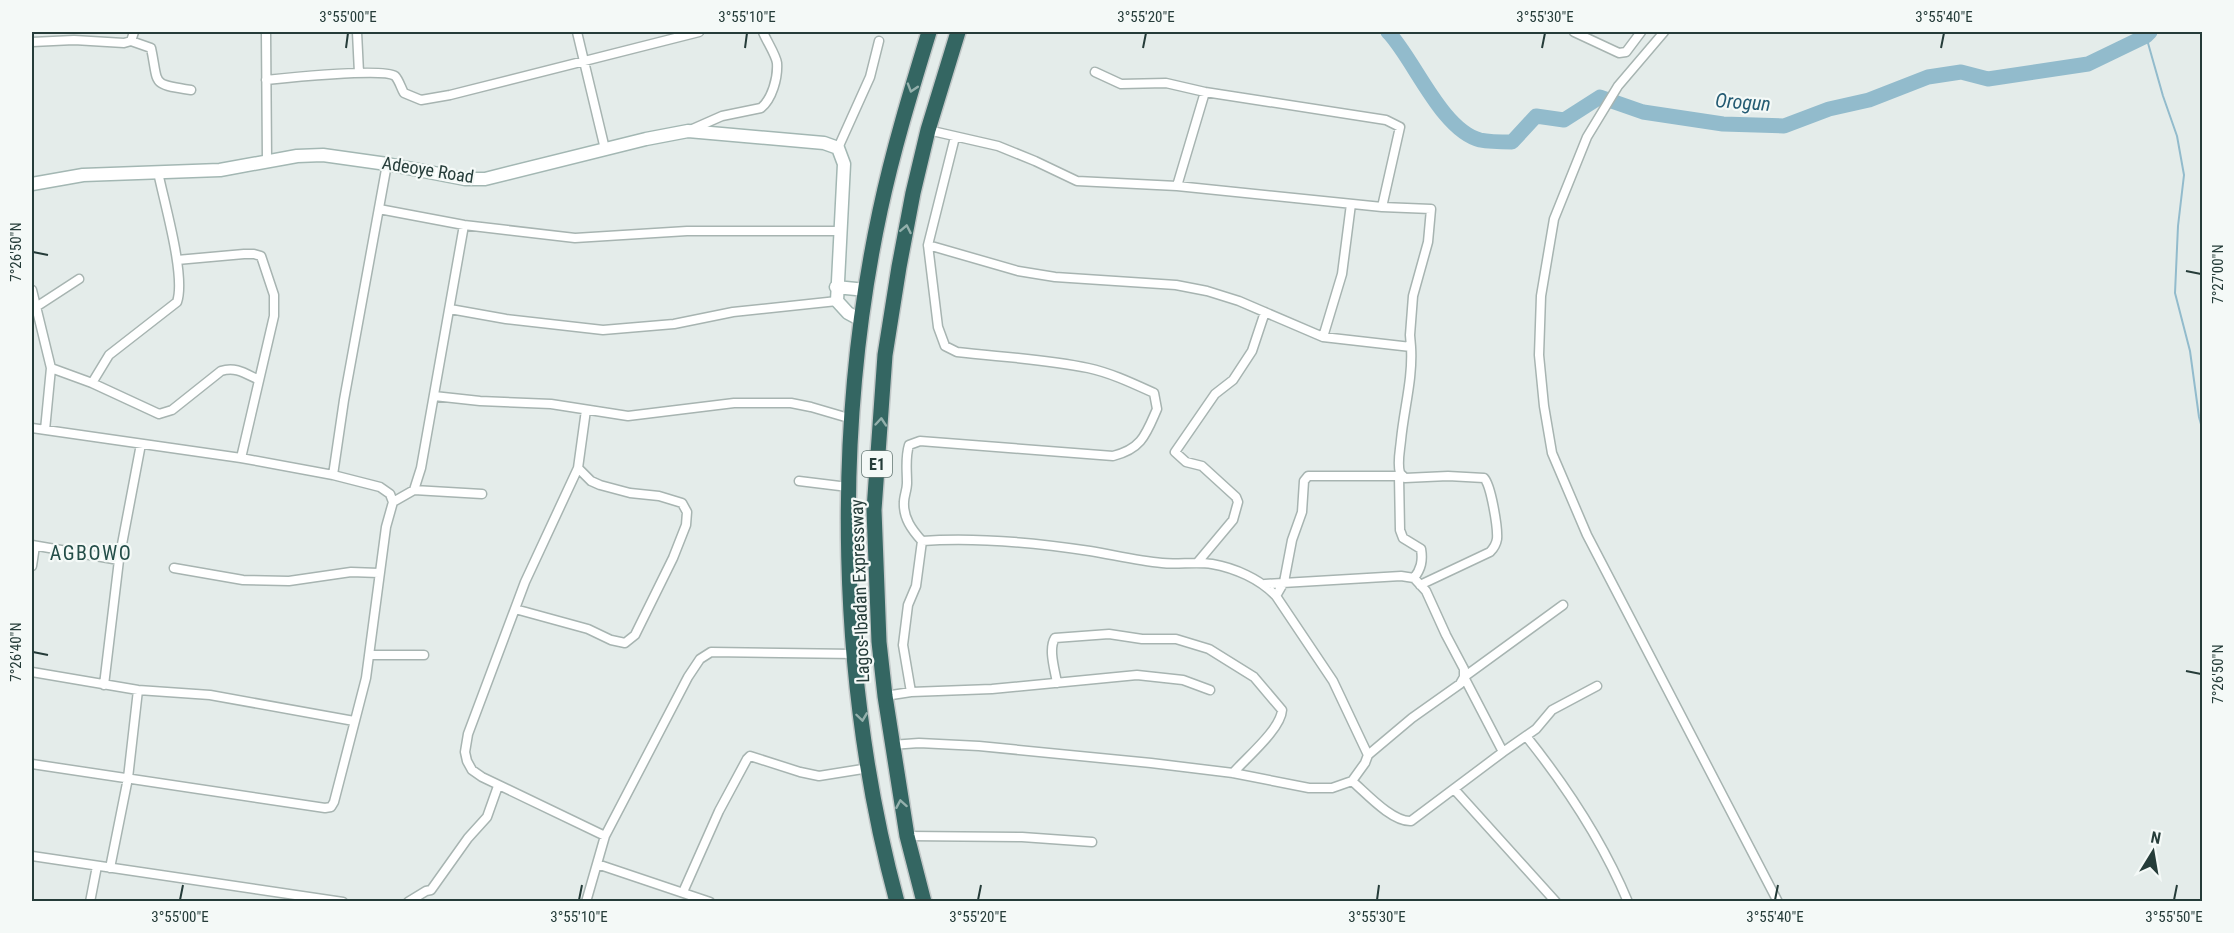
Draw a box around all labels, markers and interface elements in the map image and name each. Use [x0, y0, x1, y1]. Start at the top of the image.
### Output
text: 3°55'00"E [319, 8, 377, 26]
text: 3°55'10"E [718, 8, 776, 26]
text: 3°55'20"E [1117, 8, 1175, 26]
text: 3°55'30"E [1516, 8, 1574, 26]
text: 3°55'40"E [1915, 8, 1973, 26]
one-way arrow [907, 82, 919, 92]
water label: Orogun [1715, 88, 1771, 116]
street label: Adeoye Road [381, 152, 476, 187]
text: 7°26'50"N [7, 222, 25, 282]
one-way arrow [899, 224, 912, 234]
text: 7°27'00"N [2209, 244, 2227, 304]
one-way arrow [874, 417, 887, 426]
road number: E1 [862, 451, 892, 477]
street label: Lagos-Ibadan Expressway [846, 498, 873, 683]
district label: AGBOWO [50, 541, 132, 565]
text: 7°26'40"N [7, 622, 25, 682]
text: 7°26'50"N [2209, 644, 2227, 704]
one-way arrow [855, 712, 867, 721]
one-way arrow [896, 799, 908, 808]
north arrow [2123, 822, 2183, 882]
text: N [2149, 828, 2162, 848]
text: 3°55'00"E [151, 908, 209, 926]
text: 3°55'10"E [550, 908, 608, 926]
text: 3°55'20"E [949, 908, 1007, 926]
text: 3°55'30"E [1348, 908, 1406, 926]
text: 3°55'40"E [1746, 908, 1804, 926]
text: 3°55'50"E [2145, 908, 2203, 926]

